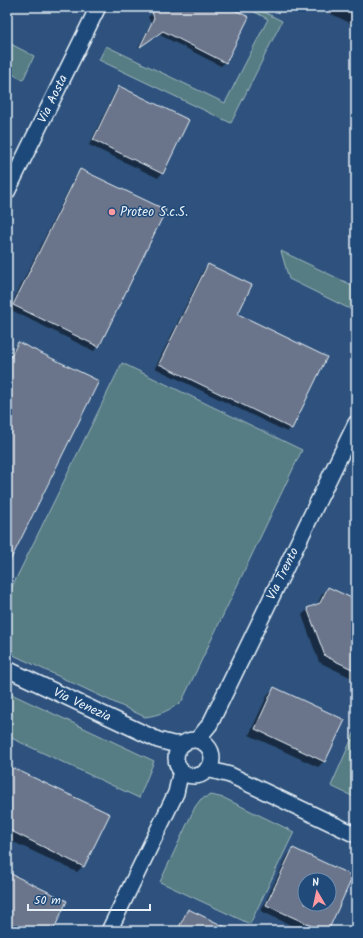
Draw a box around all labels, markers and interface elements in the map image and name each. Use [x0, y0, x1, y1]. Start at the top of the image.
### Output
street label: Via Aosta [32, 71, 74, 127]
place label: Proteo S.c.S. [120, 202, 188, 223]
marker: Proteo S.c.S. [107, 207, 117, 217]
street label: Via Trento [261, 544, 305, 604]
street label: Via Venezia [50, 682, 114, 728]
north arrow [297, 872, 337, 912]
text: N [311, 874, 320, 893]
scale bar [28, 886, 150, 912]
text: 50 m [34, 891, 61, 910]

